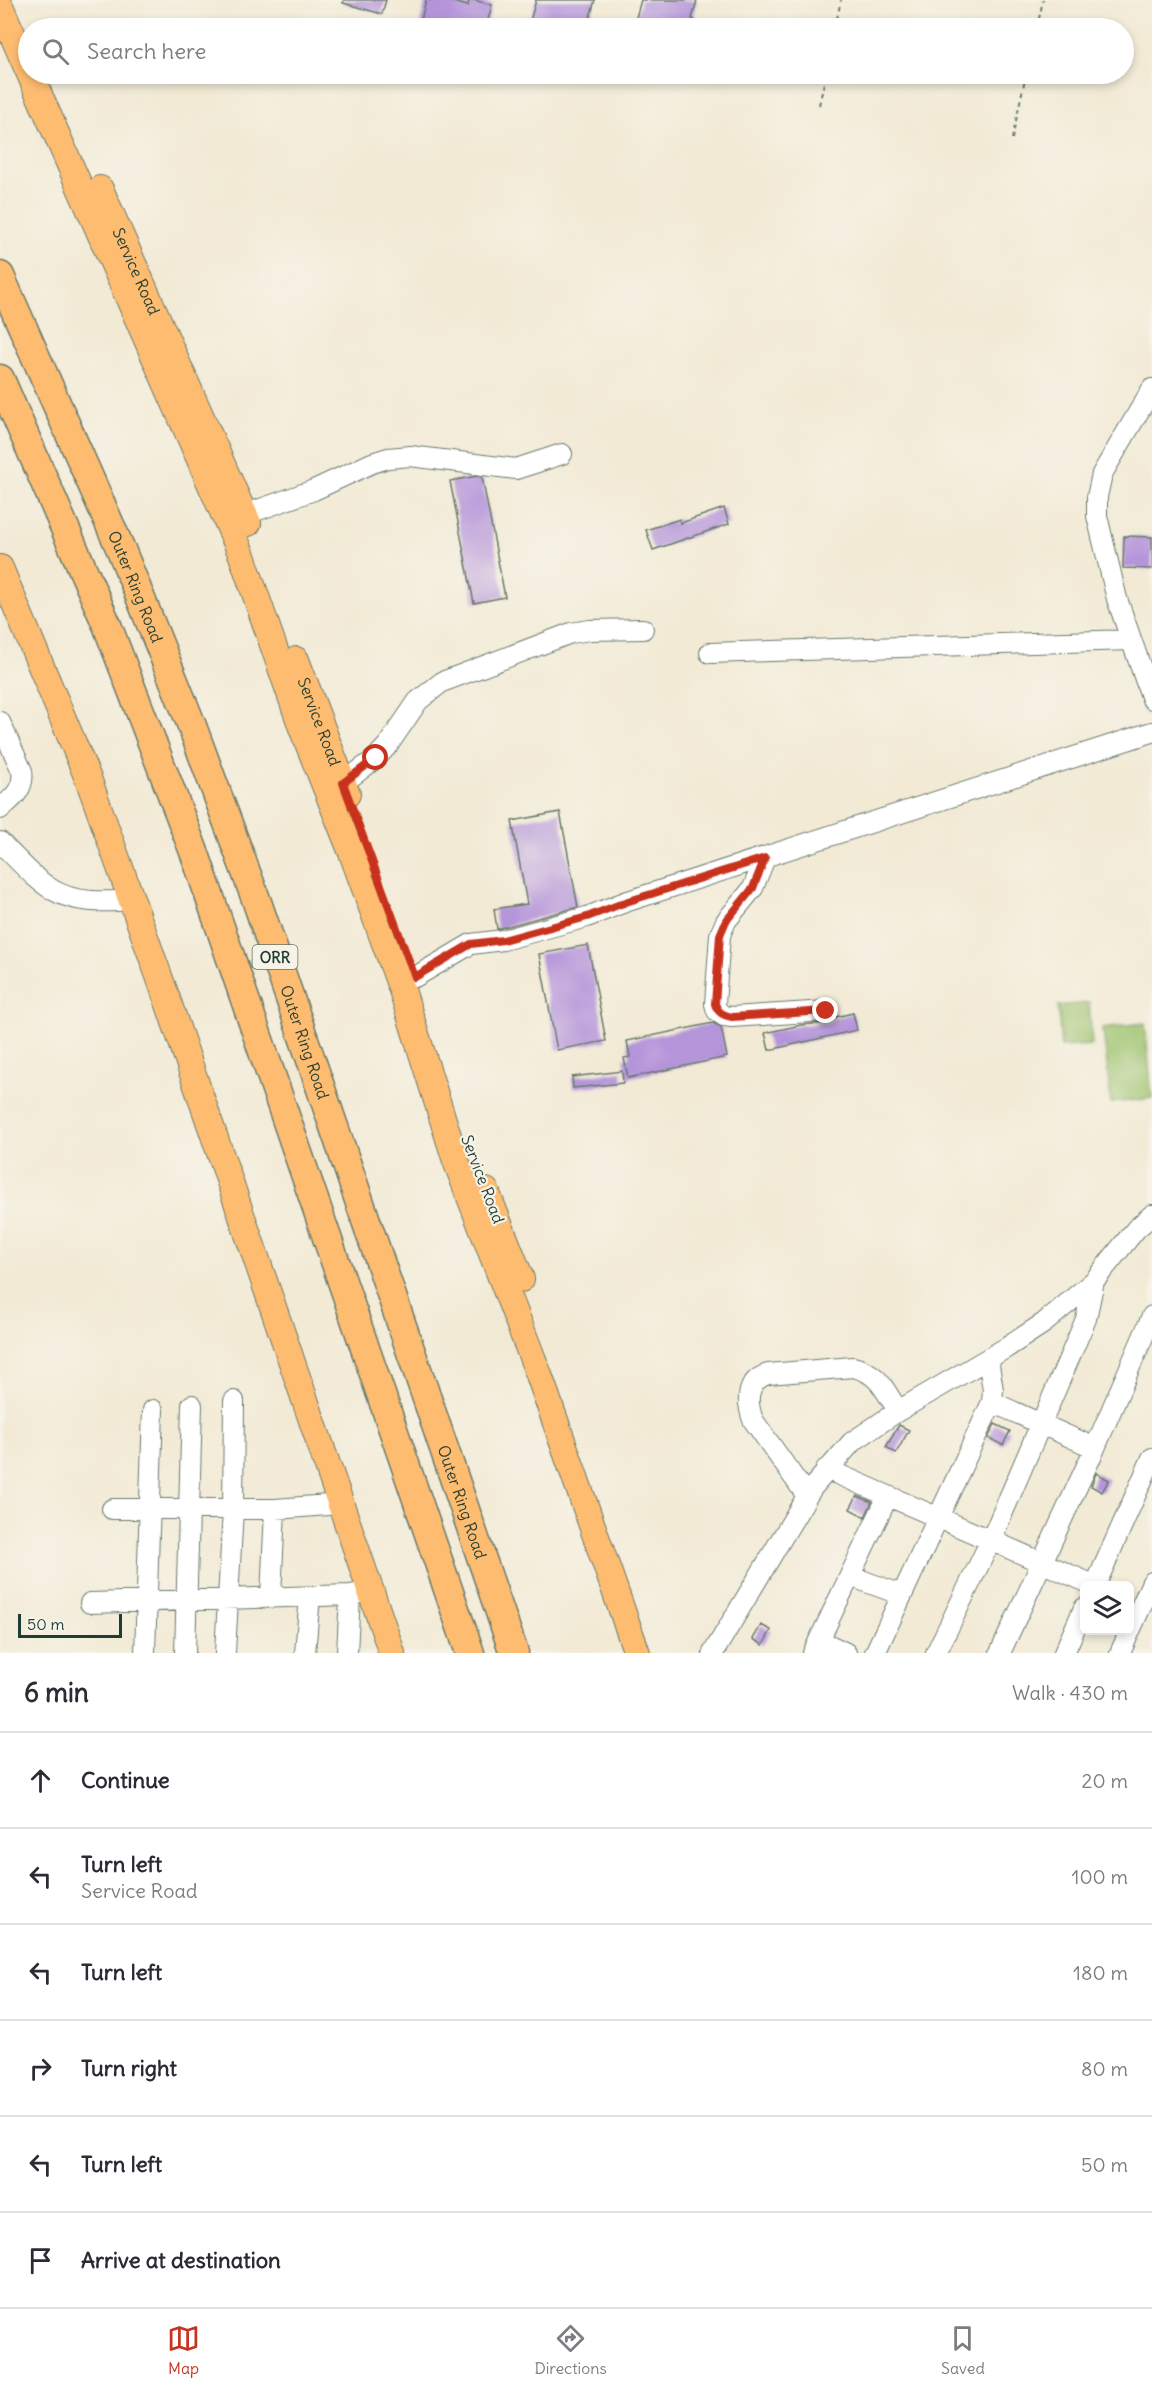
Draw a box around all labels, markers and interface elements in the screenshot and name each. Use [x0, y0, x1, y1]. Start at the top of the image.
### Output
search box [18, 18, 1134, 84]
icon: search [39, 35, 72, 68]
text: Search here [87, 37, 206, 65]
street label: Service Road [108, 225, 164, 318]
street label: Outer Ring Road [104, 527, 167, 646]
street label: Service Road [294, 675, 345, 769]
route start [362, 744, 388, 770]
road number: ORR [252, 945, 298, 969]
street label: Outer Ring Road [276, 982, 334, 1102]
route end [812, 997, 838, 1023]
street label: Service Road [457, 1132, 509, 1226]
street label: Outer Ring Road [434, 1442, 491, 1562]
map controls [1080, 1581, 1134, 1635]
button: layers [1080, 1581, 1134, 1635]
scale bar [18, 1611, 122, 1638]
text: 50 m [27, 1614, 65, 1634]
text: 6 min [24, 1676, 89, 1709]
text: Walk · 430 m [1012, 1680, 1128, 1705]
icon: ahead [24, 1764, 57, 1797]
text: Continue [81, 1766, 170, 1794]
text: 20 m [1082, 1768, 1128, 1793]
text: Turn left [81, 1850, 162, 1878]
icon: left [24, 1860, 57, 1893]
text: 100 m [1071, 1864, 1128, 1889]
text: Service Road [81, 1878, 198, 1903]
icon: left [24, 1956, 57, 1989]
text: Turn left [81, 1958, 162, 1986]
text: 180 m [1073, 1960, 1128, 1985]
icon: right [24, 2052, 57, 2085]
text: Turn right [81, 2054, 177, 2082]
text: 80 m [1081, 2056, 1128, 2081]
icon: left [24, 2148, 57, 2181]
text: Turn left [81, 2150, 162, 2178]
text: 50 m [1081, 2152, 1128, 2177]
icon: arrive [24, 2244, 57, 2277]
text: Arrive at destination [81, 2246, 281, 2274]
tab: Map [167, 2322, 200, 2378]
tab: Directions [534, 2322, 607, 2378]
tab: Saved [941, 2322, 985, 2378]

